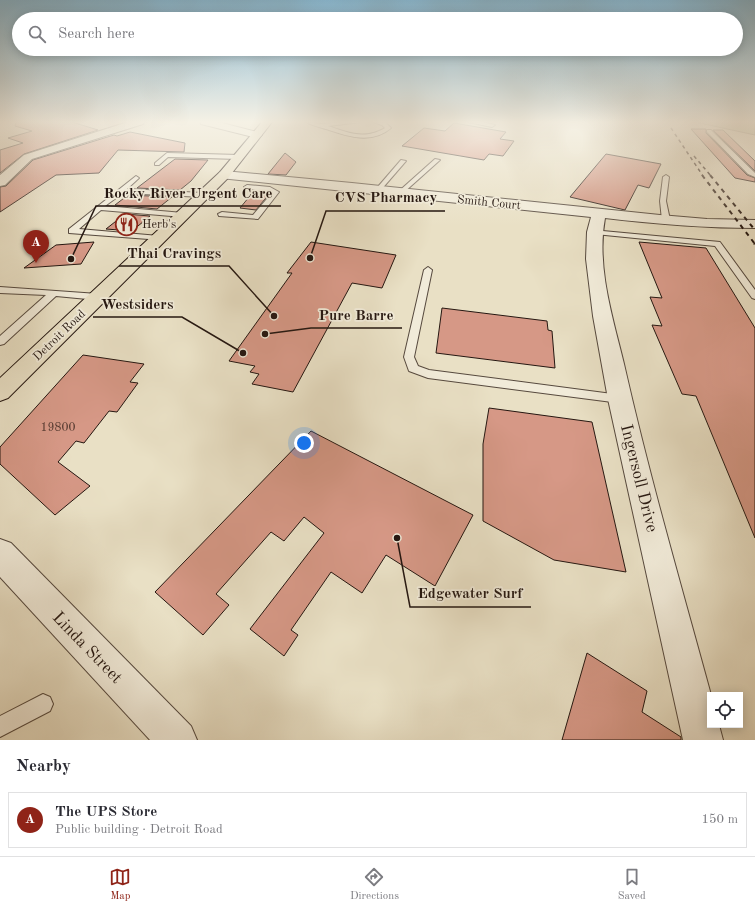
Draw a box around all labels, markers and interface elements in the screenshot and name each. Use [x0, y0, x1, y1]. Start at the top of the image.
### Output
search box [12, 12, 743, 56]
icon: search [26, 23, 48, 45]
text: Search here [58, 27, 135, 42]
callout: Rocky River Urgent Care [96, 179, 281, 206]
callout: CVS Pharmacy [326, 184, 445, 211]
text: Rocky River Urgent Care [103, 187, 273, 202]
text: CVS Pharmacy [335, 191, 437, 206]
street label: Smith Court [457, 194, 521, 212]
restaurant icon: Herb's [114, 211, 140, 237]
place label: Herb's [142, 219, 176, 231]
pin: A [23, 230, 49, 263]
callout: Thai Cravings [119, 239, 229, 266]
text: Thai Cravings [127, 247, 221, 262]
callout: Westsiders [93, 290, 182, 317]
text: Westsiders [101, 298, 173, 313]
callout: Pure Barre [311, 301, 402, 328]
street label: Detroit Road [31, 308, 88, 363]
text: Pure Barre [319, 309, 393, 324]
house number: 19800 [41, 422, 75, 434]
street label: Ingersoll Drive [617, 423, 660, 534]
your location [294, 433, 314, 453]
callout: Edgewater Surf [410, 580, 531, 607]
text: Edgewater Surf [417, 587, 524, 602]
street label: Linda Street [49, 609, 125, 687]
map controls [707, 692, 743, 728]
button: locate [707, 692, 743, 728]
text: Nearby [16, 758, 71, 775]
text: The UPS Store [55, 805, 157, 820]
text: A [25, 813, 35, 826]
text: 150 m [701, 813, 738, 826]
text: Public building · Detroit Road [55, 823, 223, 836]
tab: Map [109, 866, 131, 904]
tab: Directions [350, 866, 399, 904]
tab: Saved [618, 866, 646, 904]

